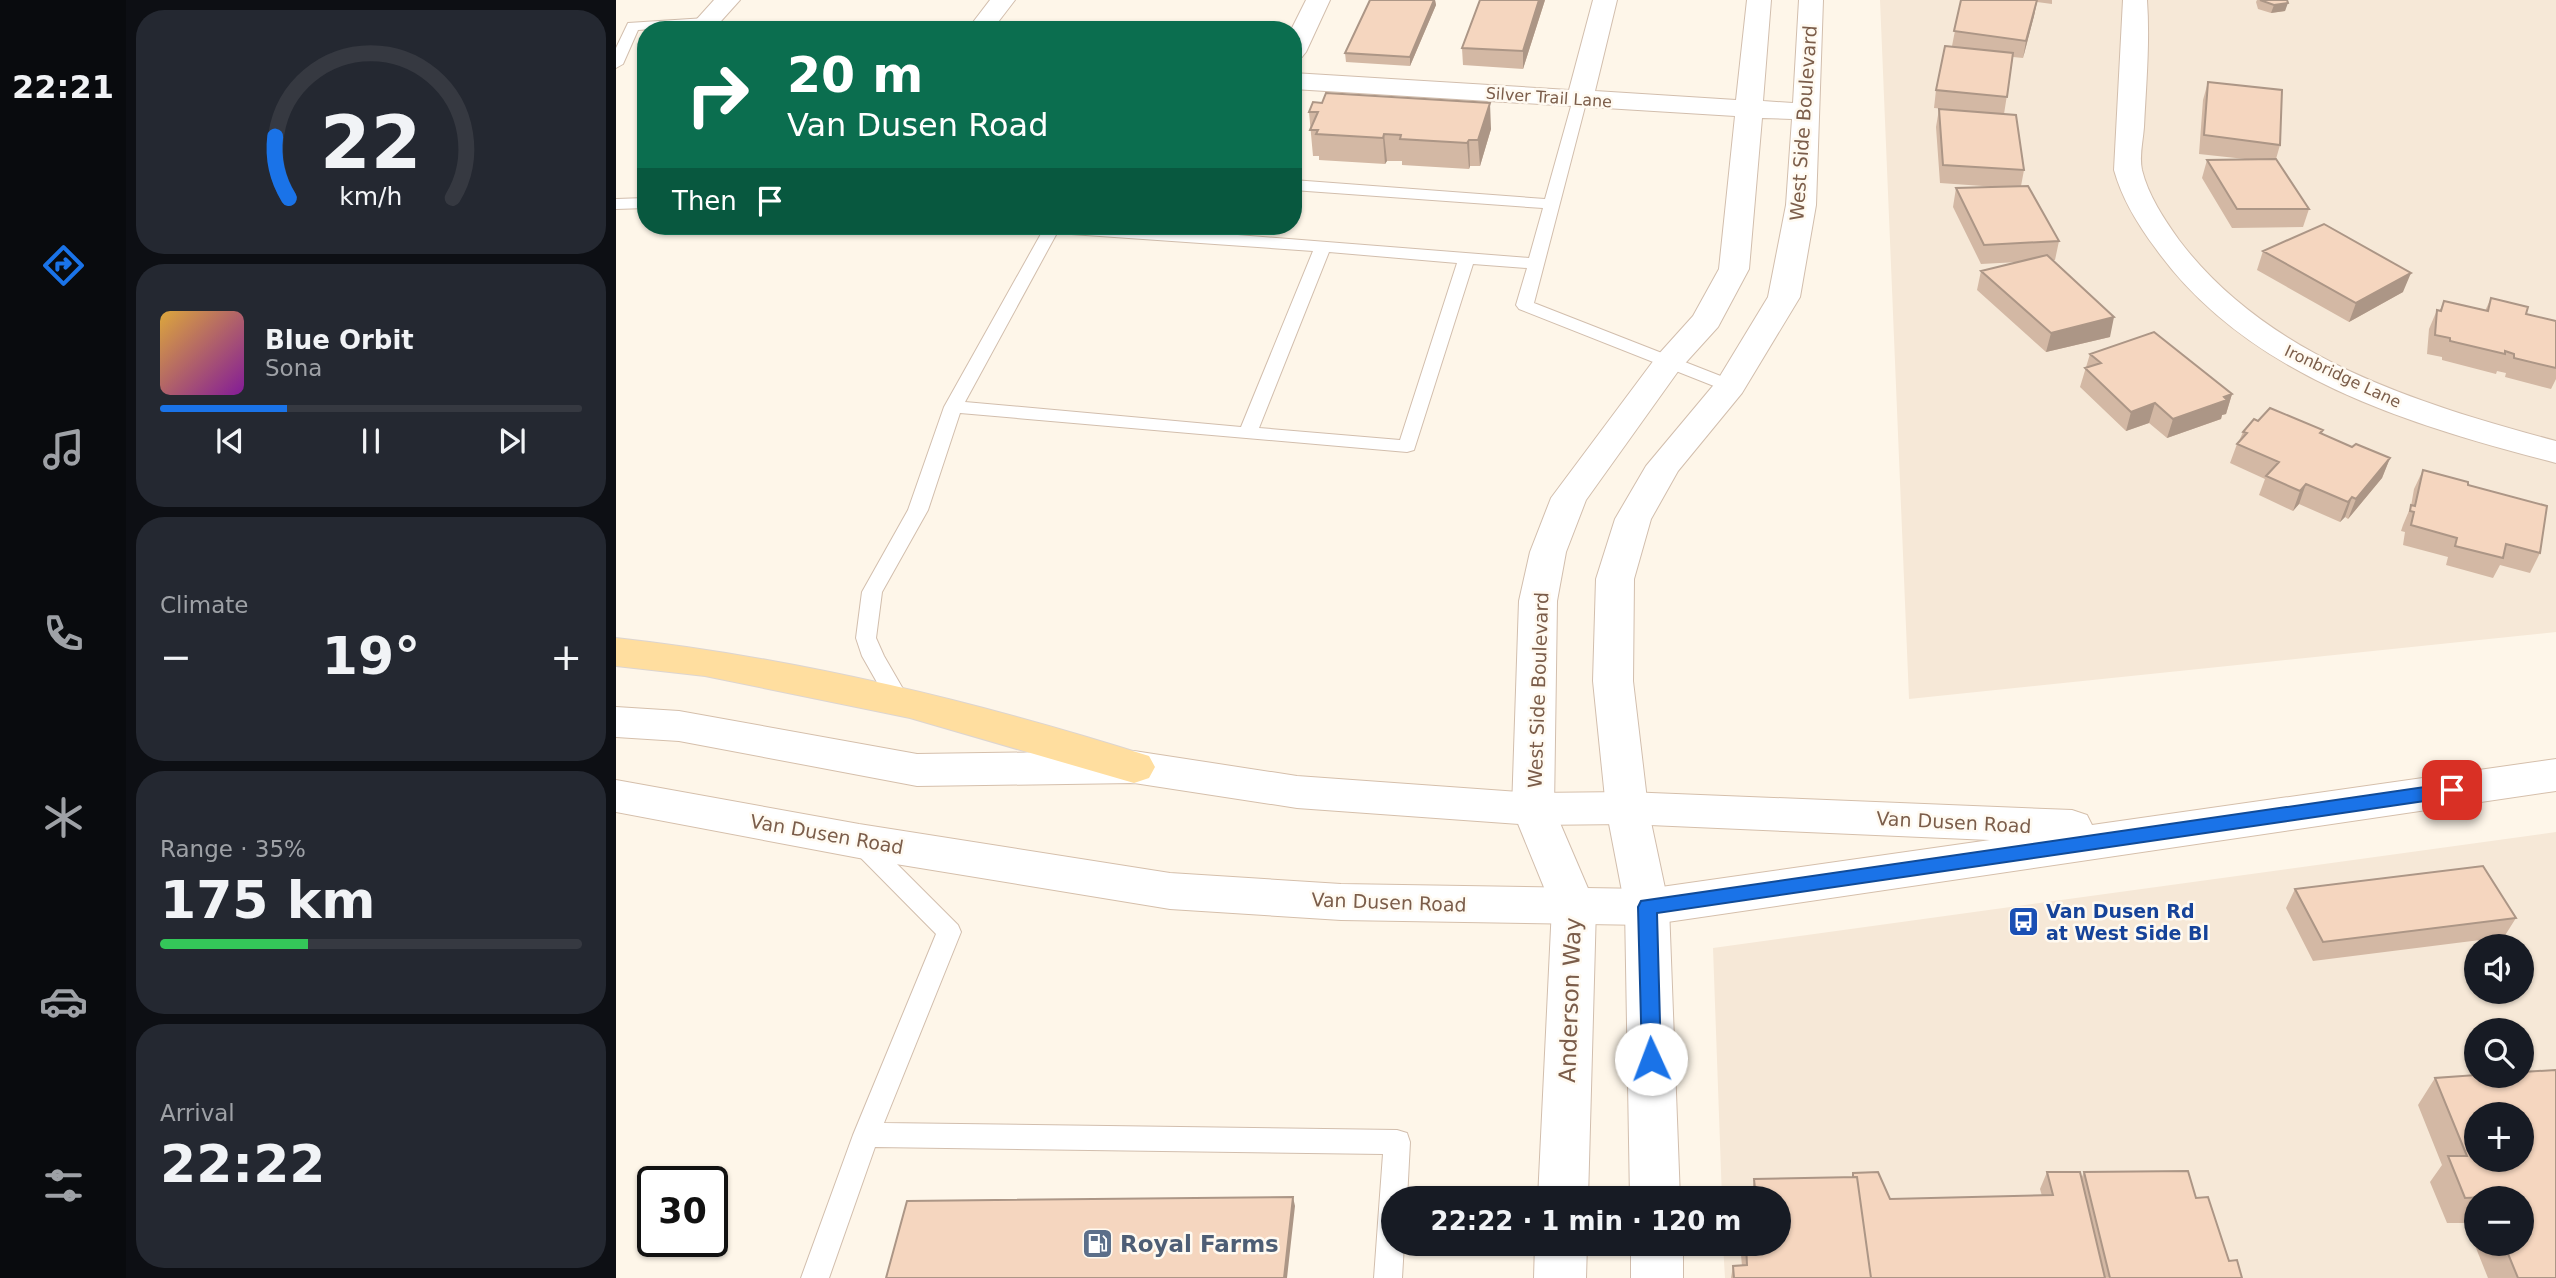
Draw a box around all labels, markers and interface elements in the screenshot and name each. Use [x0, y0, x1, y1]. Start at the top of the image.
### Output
street label: West Side Boulevard [1785, 24, 1821, 222]
text: 20 m [787, 47, 923, 104]
icon: right [672, 49, 763, 140]
text: 22:21 [12, 68, 114, 106]
street label: Silver Trail Lane [1485, 84, 1613, 111]
text: 22 [320, 100, 422, 185]
text: Van Dusen Road [787, 106, 1049, 144]
text: km/h [339, 182, 403, 211]
icon: arrive [751, 182, 789, 220]
text: Then [672, 186, 737, 216]
icon: directions [39, 241, 88, 290]
text: Blue Orbit [265, 325, 414, 355]
street label: Ironbridge Lane [2282, 341, 2404, 412]
text: Sona [265, 355, 322, 381]
icon: previous [211, 422, 249, 460]
icon: pause [352, 422, 390, 460]
icon: next [493, 422, 531, 460]
icon: music [39, 425, 88, 474]
text: Climate [160, 592, 249, 618]
street label: West Side Boulevard [1524, 592, 1552, 788]
icon: phone [39, 609, 88, 658]
text: 19° [322, 626, 420, 686]
text: − [160, 635, 192, 679]
text: + [550, 635, 582, 679]
pin [2422, 760, 2482, 820]
icon: arrive [2433, 771, 2471, 809]
icon: climate [39, 793, 88, 842]
street label: Van Dusen Road [1876, 807, 2032, 837]
street label: Van Dusen Road [749, 810, 905, 858]
text: Range · 35% [160, 836, 306, 862]
text: 175 km [160, 870, 375, 930]
street label: Van Dusen Road [1311, 888, 1467, 916]
place label: Van Dusen Rd at West Side Bl [2046, 900, 2209, 944]
bus stop icon: Van Dusen Rd at West Side Bl [2006, 905, 2040, 939]
street label: Anderson Way [1554, 917, 1586, 1083]
map controls [2464, 934, 2534, 1256]
button: sound [2464, 934, 2534, 1004]
icon: car [39, 977, 88, 1026]
button: search [2464, 1018, 2534, 1088]
position arrow [1614, 1022, 1688, 1096]
text: Arrival [160, 1100, 235, 1126]
button: + [2464, 1102, 2534, 1172]
text: 22:22 [160, 1134, 326, 1194]
icon: filters [39, 1161, 88, 1210]
speed limit sign: 30 [637, 1166, 728, 1257]
button: − [2464, 1186, 2534, 1256]
text: 22:22 · 1 min · 120 m [1431, 1206, 1741, 1236]
fuel station icon: Royal Farms [1080, 1227, 1114, 1261]
place label: Royal Farms [1120, 1231, 1279, 1257]

